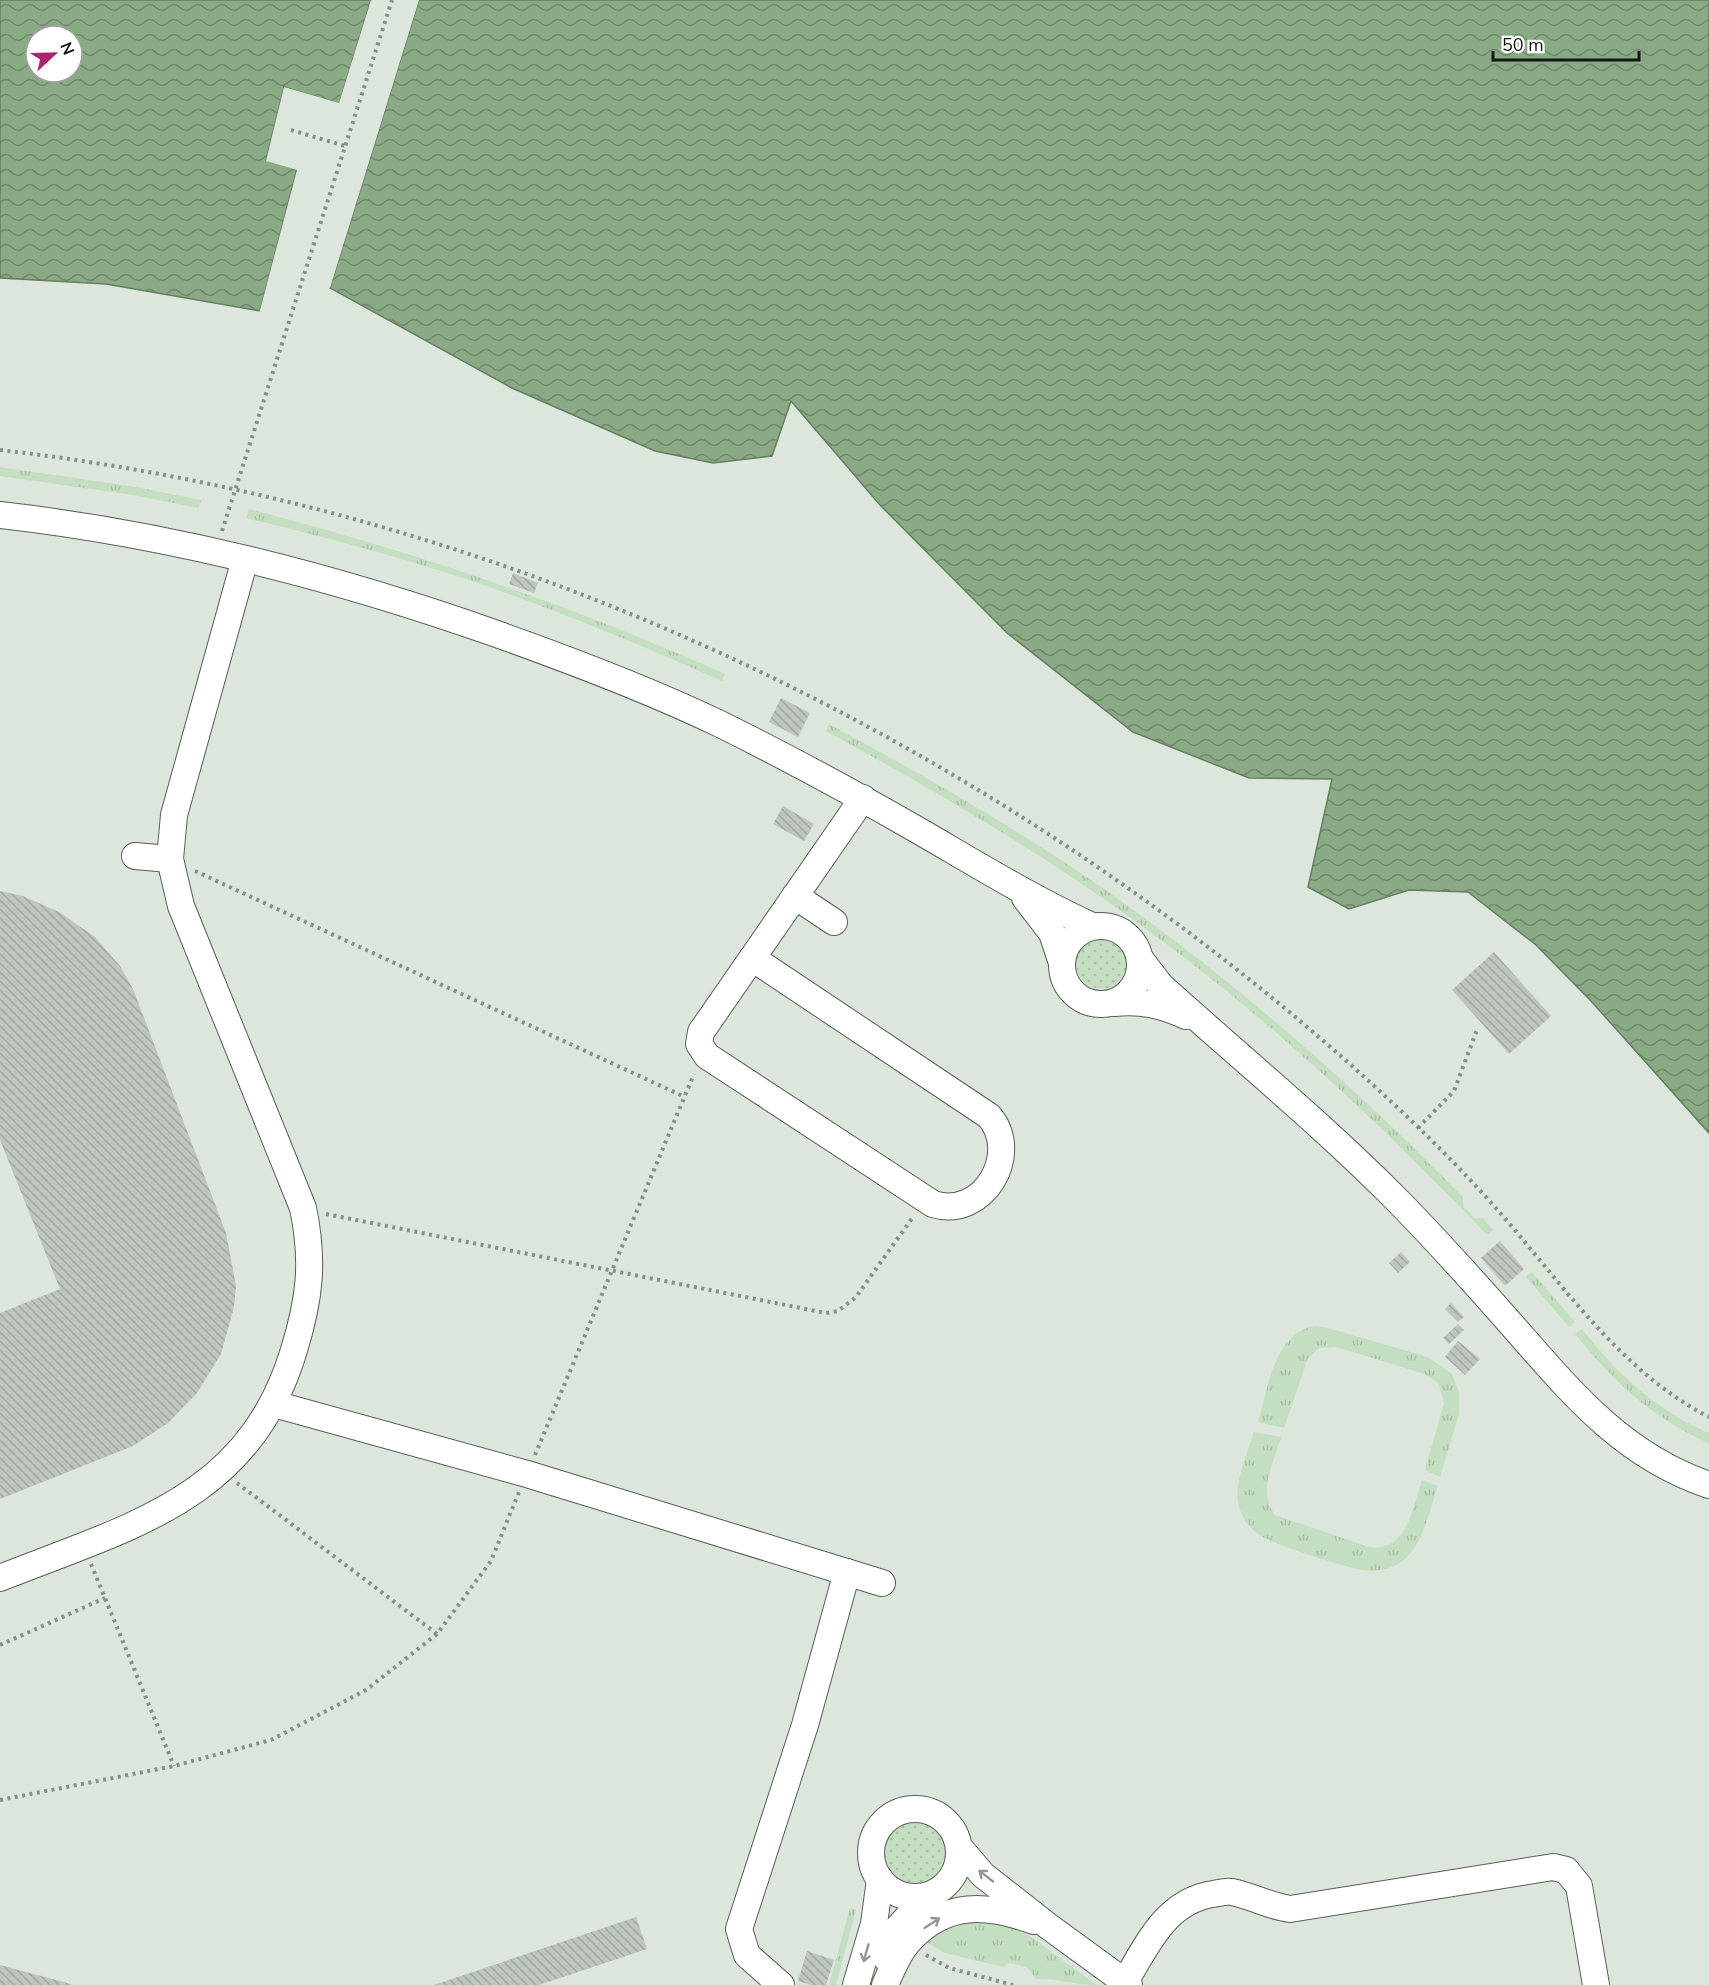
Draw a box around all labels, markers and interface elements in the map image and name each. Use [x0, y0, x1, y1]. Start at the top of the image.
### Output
north arrow [24, 24, 84, 84]
scale bar [1493, 24, 1638, 62]
text: 50 m [1502, 33, 1544, 57]
text: N [55, 39, 79, 58]
one-way arrow [979, 1870, 995, 1883]
one-way arrow [923, 1917, 940, 1929]
one-way arrow [860, 1943, 871, 1962]

